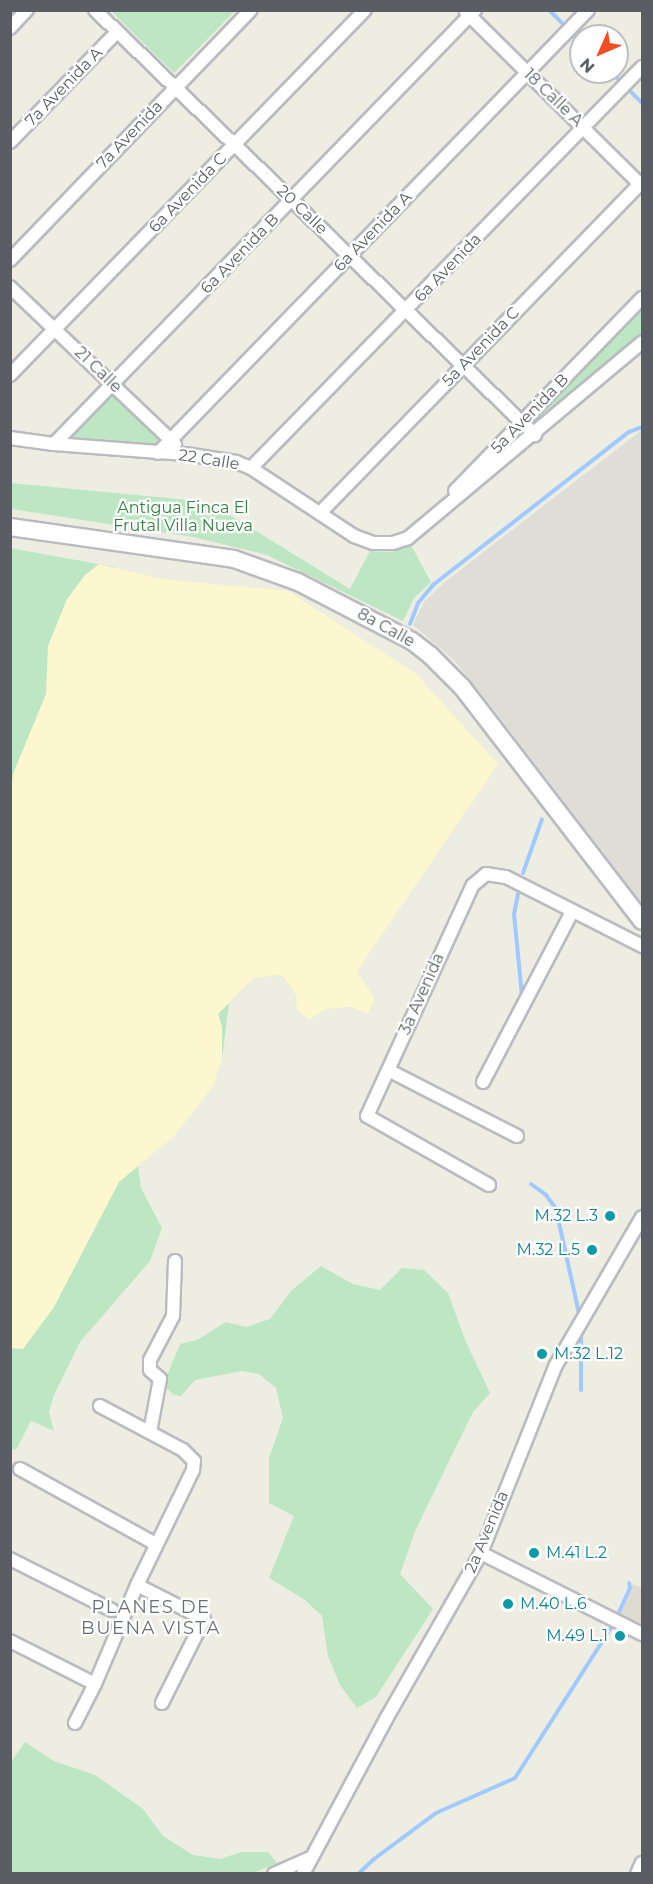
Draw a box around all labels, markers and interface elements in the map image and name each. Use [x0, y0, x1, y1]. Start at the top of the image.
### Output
north arrow [569, 24, 629, 84]
street label: 7a Avenida A [21, 43, 107, 131]
text: N [576, 54, 599, 77]
street label: 18 Calle A [519, 65, 587, 131]
street label: 7a Avenida [93, 97, 167, 173]
street label: 6a Avenida C [145, 149, 231, 237]
street label: 20 Calle [273, 181, 331, 239]
street label: 6a Avenida A [330, 188, 416, 276]
street label: 6a Avenida B [197, 210, 283, 298]
street label: 6a Avenida [411, 230, 485, 306]
street label: 5a Avenida C [438, 303, 524, 391]
street label: 21 Calle [70, 343, 126, 397]
street label: 5a Avenida B [487, 370, 573, 458]
street label: 22 Calle [177, 446, 241, 474]
park label: Antigua Finca El Frutal Villa Nueva [113, 498, 253, 536]
street label: 8a Calle [354, 604, 418, 652]
street label: 3a Avenida [395, 950, 449, 1038]
place label: M.32 L.3 [534, 1206, 598, 1226]
marker: M.32 L.3 [603, 1209, 617, 1223]
place label: M.32 L.5 [517, 1240, 580, 1260]
marker: M.32 L.5 [585, 1243, 599, 1257]
place label: M.32 L.12 [554, 1344, 623, 1364]
marker: M.32 L.12 [535, 1347, 549, 1361]
street label: 2a Avenida [461, 1488, 513, 1576]
place label: M.41 L.2 [546, 1543, 607, 1563]
marker: M.41 L.2 [527, 1546, 541, 1560]
place label: M.40 L.6 [520, 1594, 587, 1614]
district label: PLANES DE BUENA VISTA [81, 1597, 221, 1640]
marker: M.40 L.6 [501, 1597, 515, 1611]
place label: M.49 L.1 [546, 1626, 608, 1646]
marker: M.49 L.1 [613, 1629, 627, 1643]

